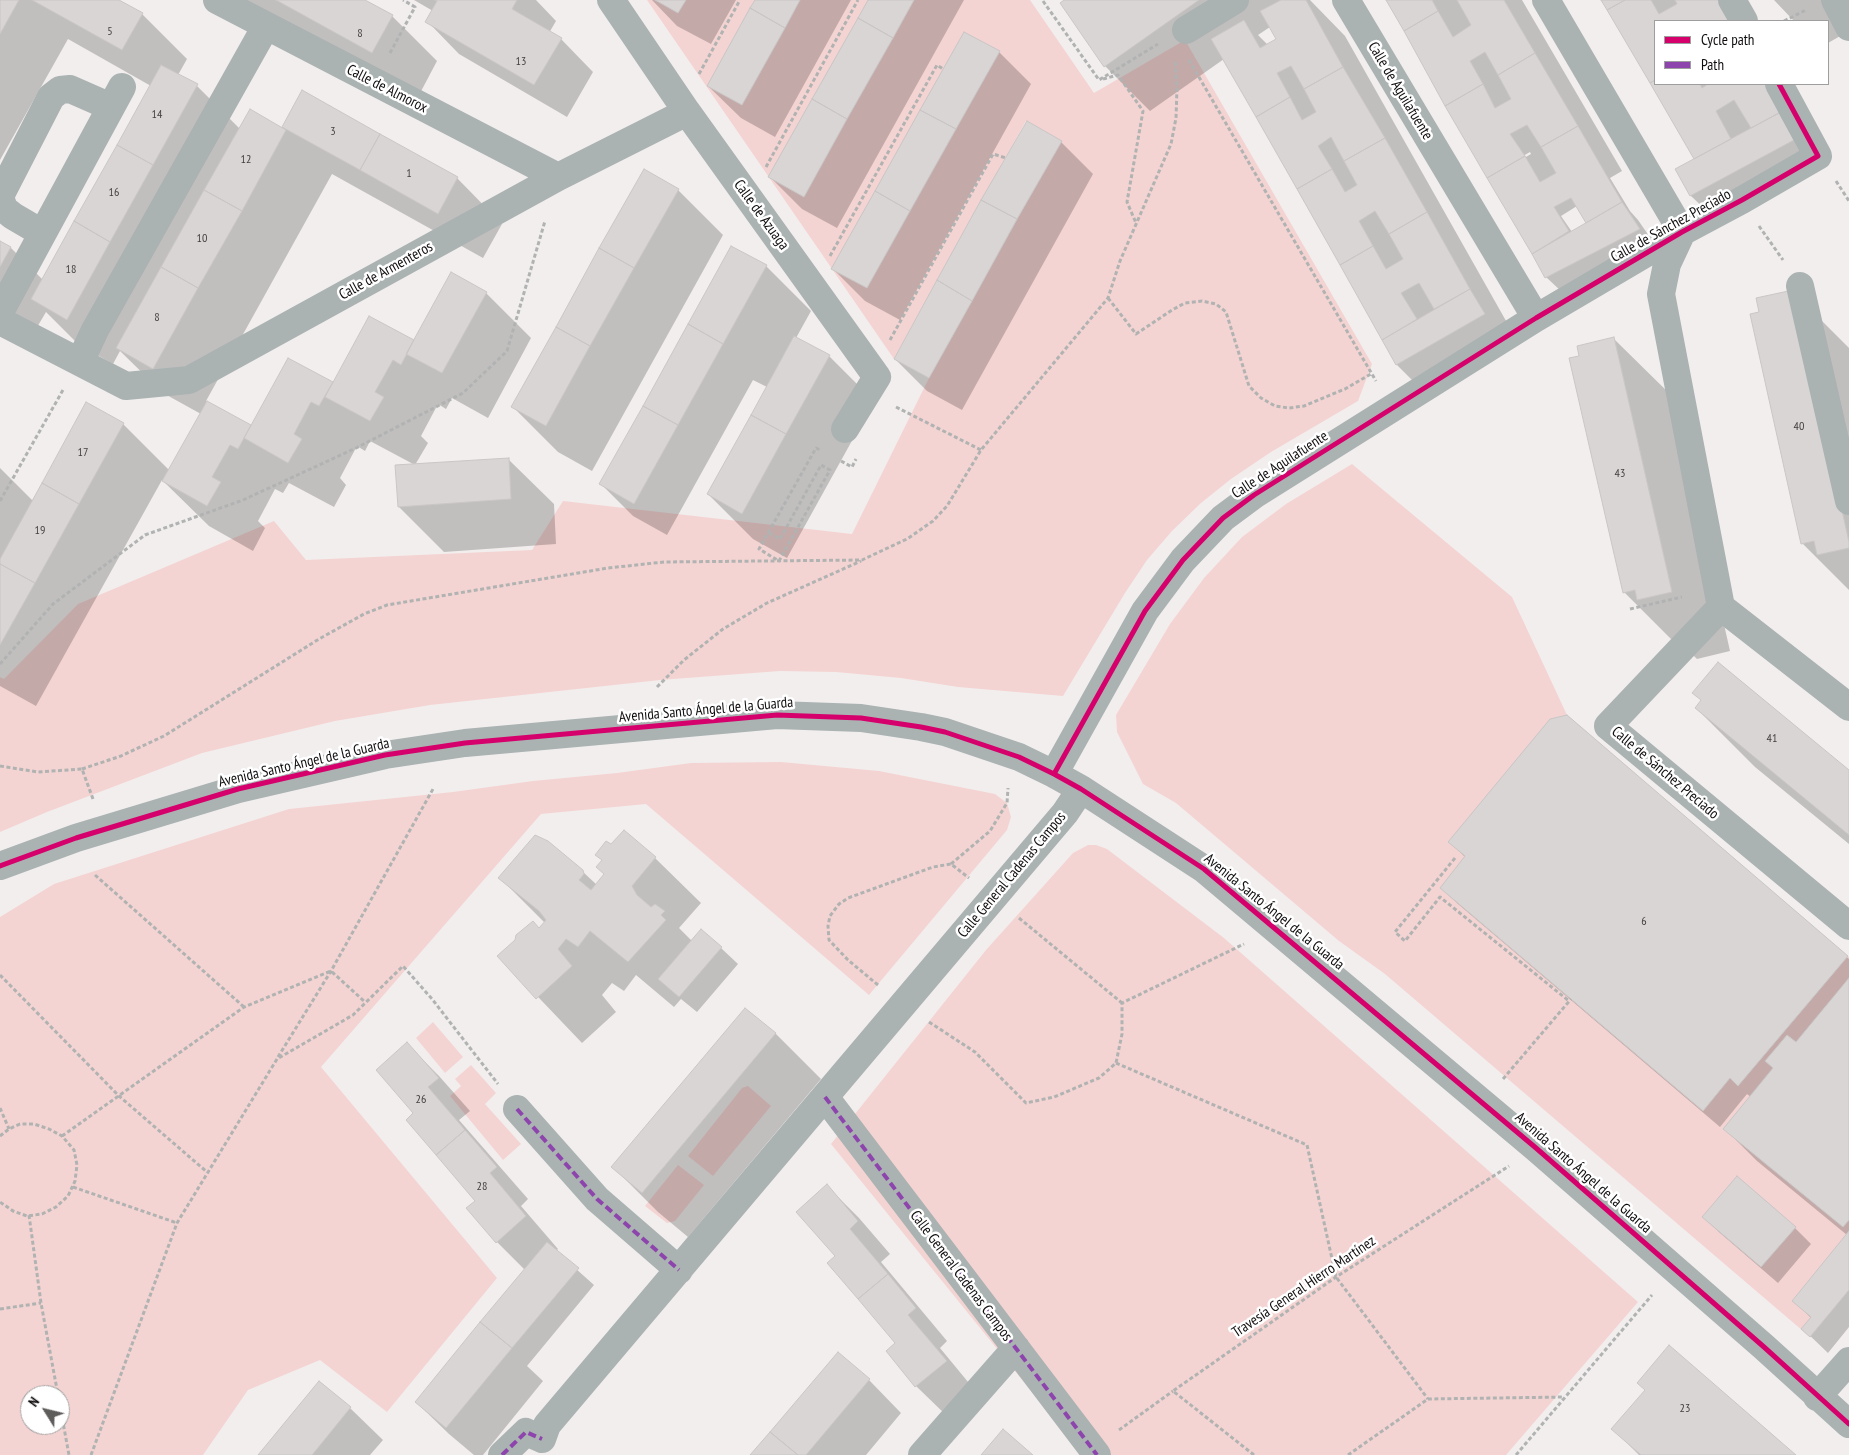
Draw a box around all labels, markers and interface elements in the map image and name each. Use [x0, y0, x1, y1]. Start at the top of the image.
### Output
legend [1654, 20, 1829, 85]
house number: 5 [107, 25, 113, 39]
house number: 8 [357, 27, 363, 41]
text: Cycle path [1701, 30, 1754, 49]
street label: Calle de Aguilafuente [1364, 39, 1436, 143]
house number: 13 [516, 55, 526, 69]
text: Path [1701, 55, 1724, 74]
street label: Calle de Almorox [344, 61, 430, 117]
house number: 14 [152, 108, 162, 122]
house number: 3 [330, 125, 336, 139]
house number: 12 [241, 153, 251, 167]
house number: 1 [406, 167, 412, 181]
street label: Calle de Azuaga [730, 176, 792, 254]
street label: Calle de Sánchez Preciado [1608, 185, 1734, 267]
house number: 16 [109, 186, 119, 200]
house number: 10 [197, 232, 207, 246]
street label: Calle de Armenteros [336, 238, 436, 304]
house number: 18 [66, 263, 76, 277]
house number: 8 [154, 311, 160, 325]
house number: 40 [1794, 420, 1804, 434]
street label: Calle de Aguilafuente [1229, 427, 1331, 503]
house number: 17 [78, 446, 88, 460]
house number: 43 [1615, 467, 1625, 481]
house number: 19 [35, 524, 45, 538]
street label: Avenida Santo Ángel de la Guarda [618, 693, 794, 727]
street label: Calle de Sánchez Preciado [1608, 723, 1722, 823]
house number: 41 [1767, 732, 1777, 746]
street label: Avenida Santo Ángel de la Guarda [217, 735, 391, 791]
street label: Calle General Cadenas Campos [954, 808, 1070, 942]
street label: Avenida Santo Ángel de la Guarda [1200, 850, 1348, 974]
house number: 6 [1641, 915, 1647, 929]
house number: 26 [416, 1093, 426, 1107]
street label: Avenida Santo Ángel de la Guarda [1511, 1109, 1655, 1237]
house number: 28 [477, 1180, 487, 1194]
street label: Calle General Cadenas Campos [906, 1207, 1016, 1345]
street label: Travesía General Hierro Martínez [1229, 1232, 1379, 1342]
north arrow [20, 1385, 70, 1435]
text: N [24, 1393, 43, 1410]
house number: 23 [1680, 1402, 1690, 1416]

